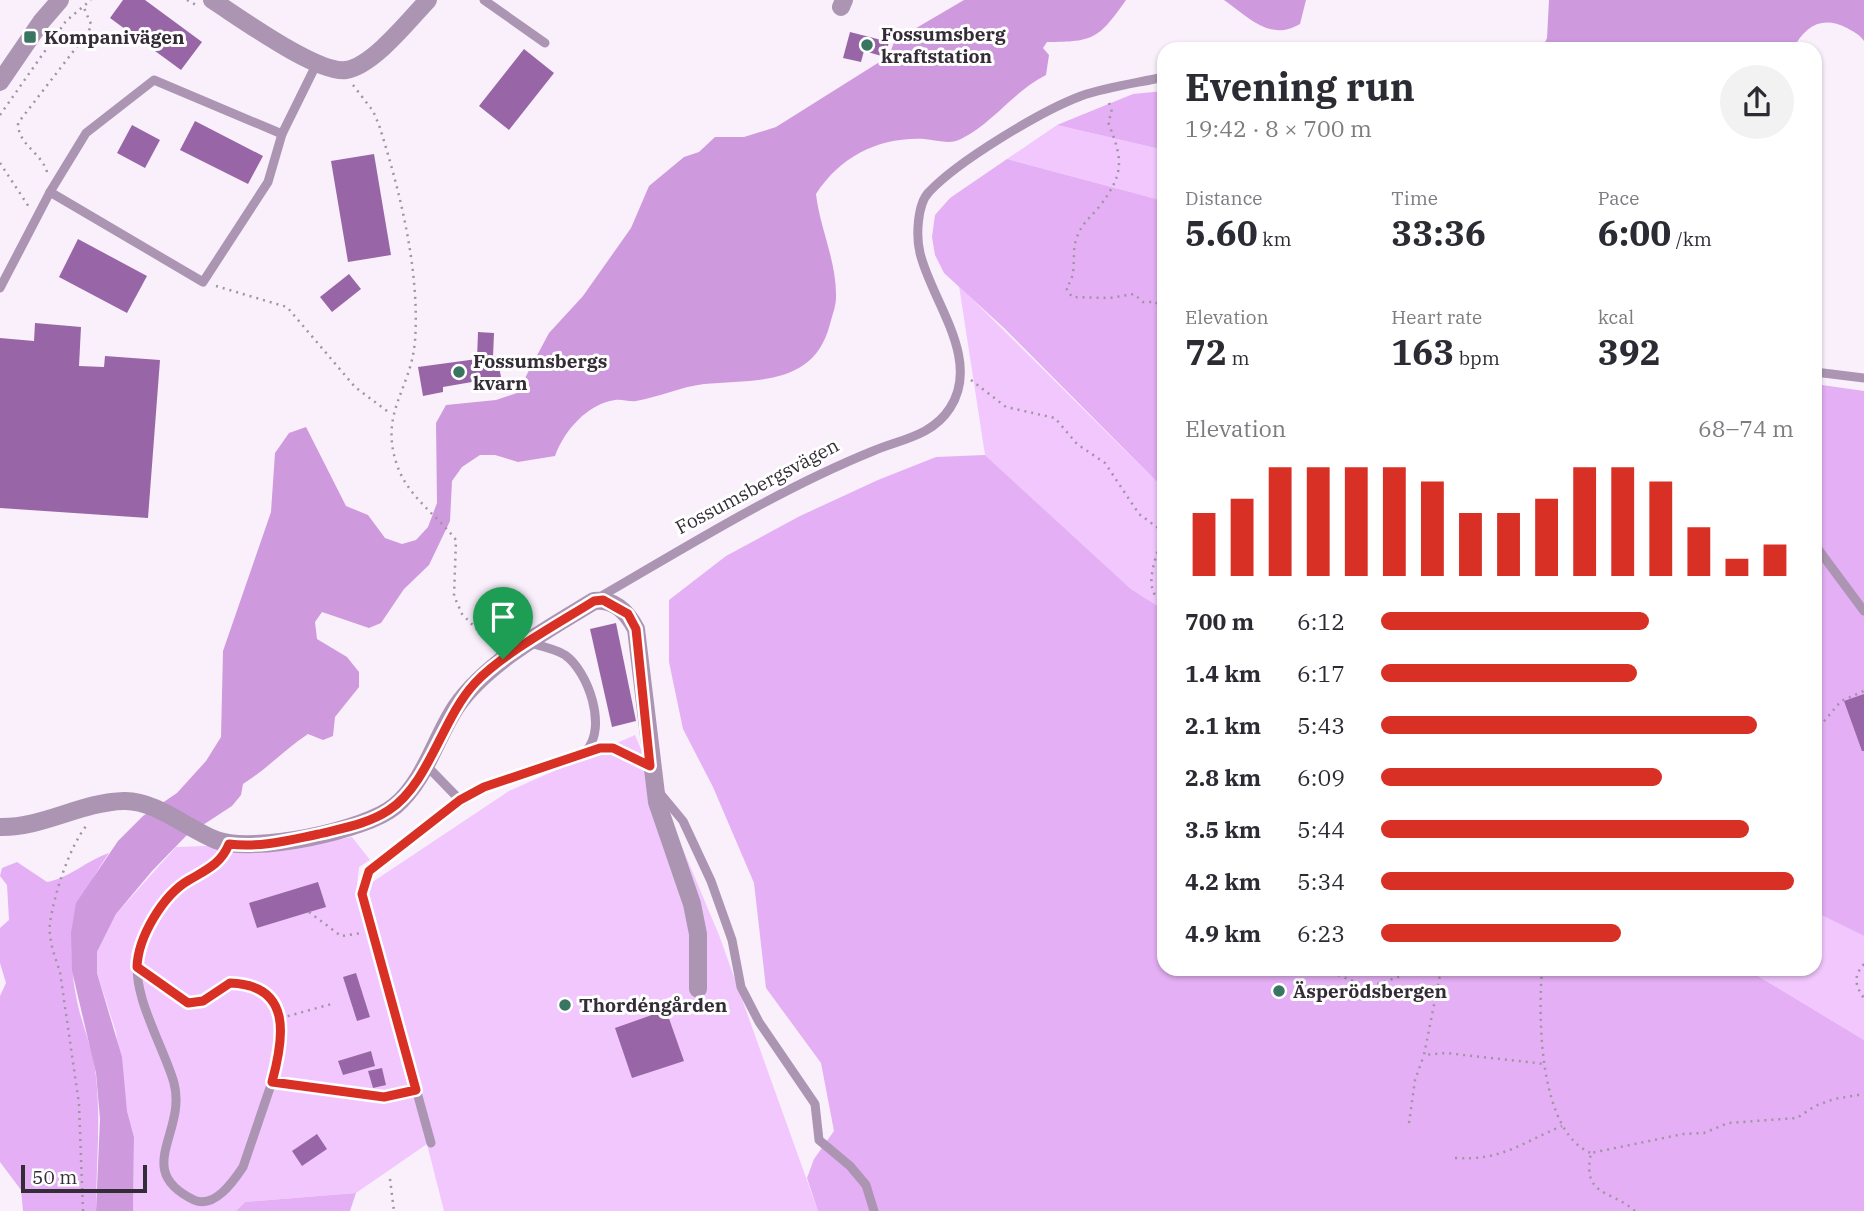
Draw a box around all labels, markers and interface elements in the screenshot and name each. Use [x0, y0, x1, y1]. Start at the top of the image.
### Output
place label: Fossumsberg kraftstation [881, 22, 1006, 68]
place label: Kompanivägen [44, 25, 185, 49]
marker: Kompanivägen [22, 29, 38, 45]
marker: Fossumsberg kraftstation [859, 37, 875, 53]
text: Evening run [1185, 62, 1415, 111]
button: share [1720, 65, 1794, 139]
text: 19:42 · 8 × 700 m [1185, 113, 1372, 143]
text: Distance [1185, 186, 1263, 210]
text: Time [1391, 186, 1438, 210]
text: Pace [1598, 186, 1639, 210]
text: 5.60 [1185, 210, 1258, 256]
text: 33:36 [1391, 210, 1486, 256]
text: 6:00 [1598, 210, 1671, 256]
text: km [1258, 227, 1292, 251]
text: /km [1671, 227, 1712, 251]
text: Elevation [1185, 305, 1269, 329]
text: Heart rate [1391, 305, 1482, 329]
text: kcal [1598, 305, 1634, 329]
text: 72 [1185, 329, 1227, 375]
text: 163 [1391, 329, 1454, 375]
text: 392 [1598, 329, 1661, 375]
text: m [1227, 346, 1250, 370]
text: bpm [1454, 346, 1500, 370]
place label: Fossumsbergs kvarn [473, 349, 608, 395]
marker: Fossumsbergs kvarn [451, 364, 467, 380]
text: Elevation [1185, 413, 1286, 443]
text: 68–74 m [1698, 413, 1794, 443]
street label: Fossumsbergsvägen [671, 433, 843, 539]
pin [473, 587, 533, 659]
icon: arrive [484, 598, 522, 636]
text: 700 m [1185, 606, 1254, 636]
text: 6:12 [1297, 606, 1345, 636]
text: 1.4 km [1185, 658, 1261, 688]
text: 6:17 [1297, 658, 1345, 688]
text: 2.1 km [1185, 710, 1261, 740]
text: 5:43 [1297, 710, 1345, 740]
text: 2.8 km [1185, 762, 1261, 792]
text: 6:09 [1297, 762, 1345, 792]
text: 3.5 km [1185, 814, 1261, 844]
text: 5:44 [1297, 814, 1345, 844]
text: 4.2 km [1185, 866, 1261, 896]
text: 5:34 [1297, 866, 1345, 896]
text: 4.9 km [1185, 918, 1261, 948]
text: 6:23 [1297, 918, 1345, 948]
place label: Äsperödsbergen [1293, 979, 1448, 1003]
marker: Äsperödsbergen [1271, 983, 1287, 999]
place label: Thordéngården [579, 993, 728, 1017]
marker: Thordéngården [557, 997, 573, 1013]
scale bar [21, 1162, 147, 1194]
text: 50 m [32, 1165, 77, 1189]

